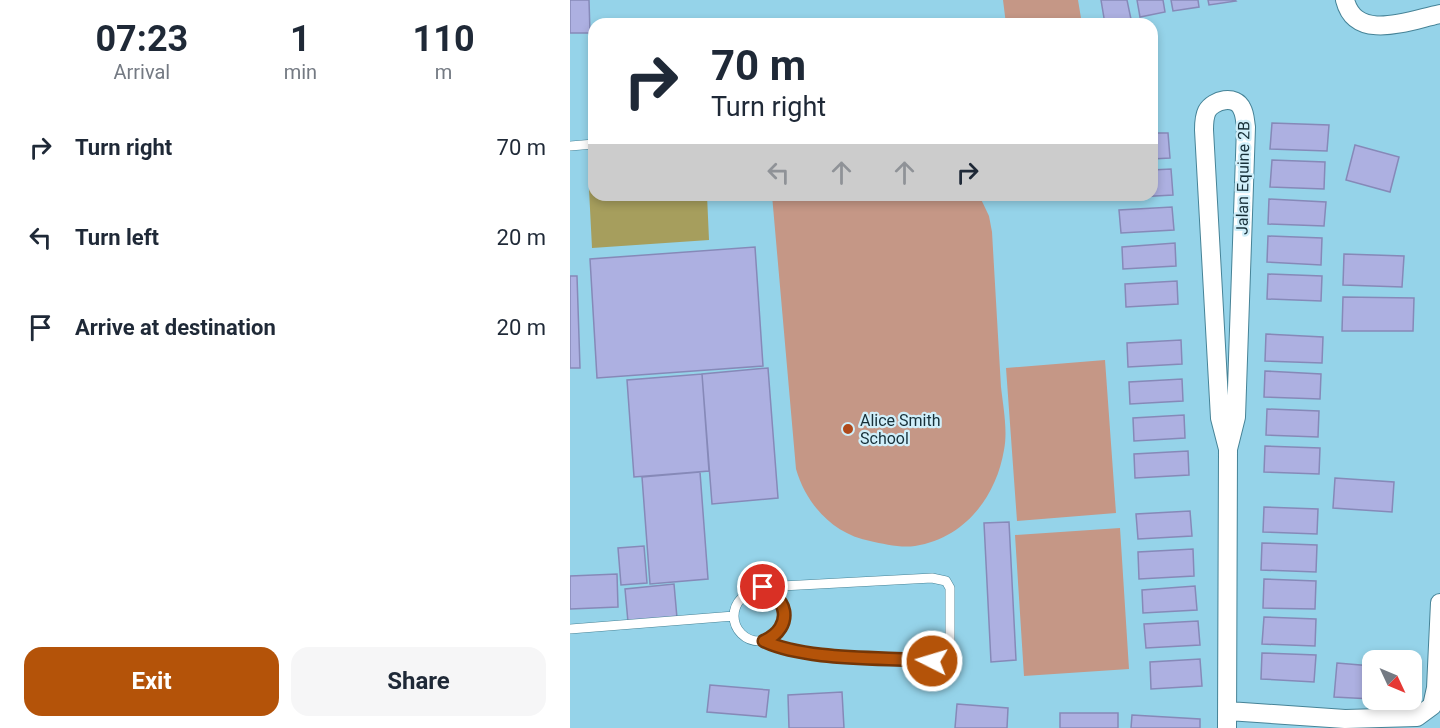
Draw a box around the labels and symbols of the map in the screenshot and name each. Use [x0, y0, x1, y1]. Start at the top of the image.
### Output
street label: Jalan Equine 2B [1233, 121, 1253, 235]
place label: Alice Smith School [860, 411, 941, 448]
marker: Alice Smith School [841, 422, 855, 436]
pin [737, 561, 788, 612]
position arrow [900, 629, 964, 693]
north arrow [1362, 650, 1422, 710]

